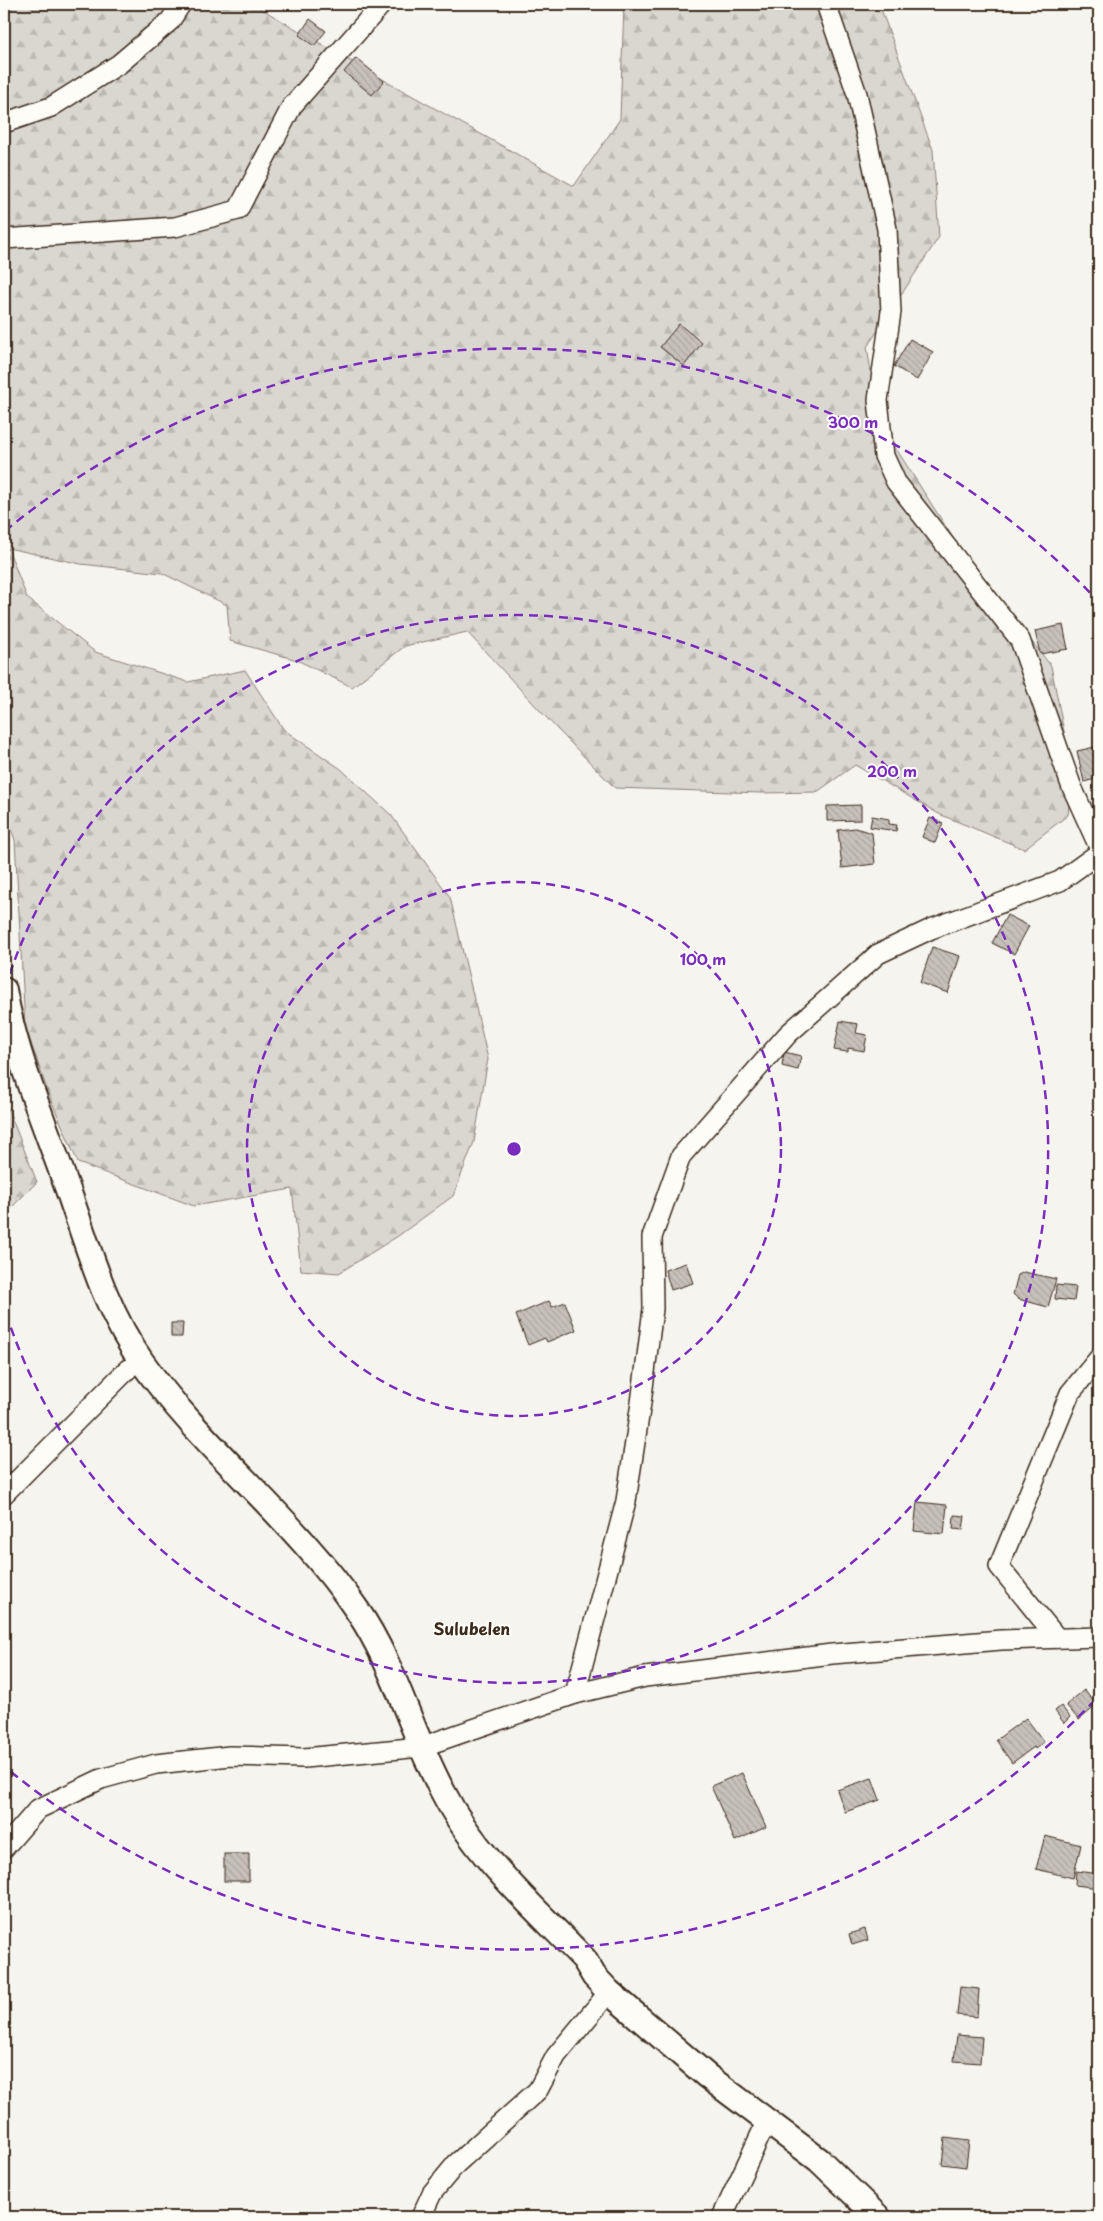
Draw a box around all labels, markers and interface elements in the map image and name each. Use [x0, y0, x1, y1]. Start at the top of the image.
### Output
text: 300 m [828, 410, 878, 433]
text: 200 m [867, 759, 917, 782]
text: 100 m [680, 947, 726, 970]
centre of rings [505, 1140, 523, 1158]
district label: Sulubelen [434, 1616, 510, 1640]

